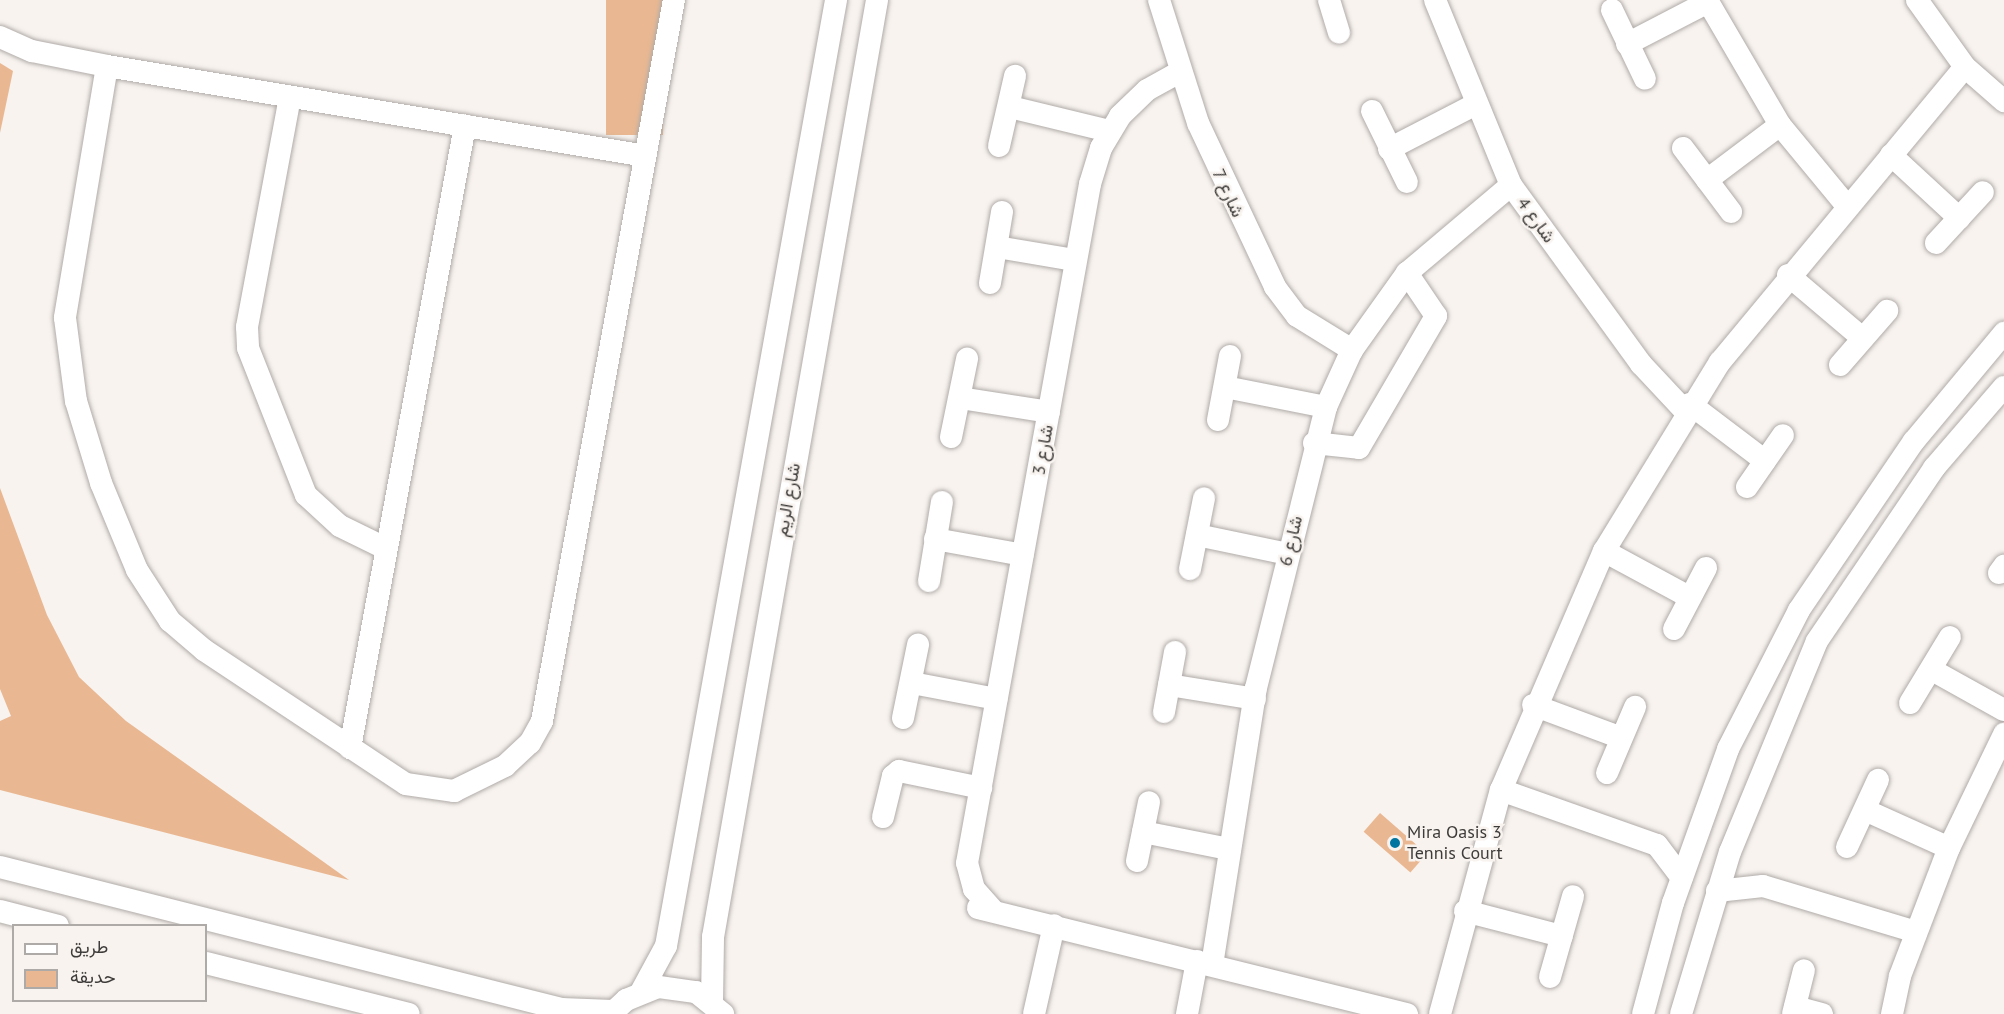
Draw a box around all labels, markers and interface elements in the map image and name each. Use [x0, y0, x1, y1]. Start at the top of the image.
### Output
street label: شارع 7 [1207, 165, 1249, 221]
street label: شارع 4 [1512, 193, 1560, 247]
street label: شارع 3 [1028, 423, 1058, 477]
street label: شارع الريم [771, 462, 805, 538]
street label: شارع 6 [1275, 514, 1307, 568]
place label: Mira Oasis 3 Tennis Court [1407, 822, 1502, 864]
marker: Mira Oasis 3 Tennis Court [1388, 836, 1402, 850]
legend [12, 924, 207, 1002]
text: طريق [70, 935, 108, 958]
text: حديقة [70, 965, 116, 988]

